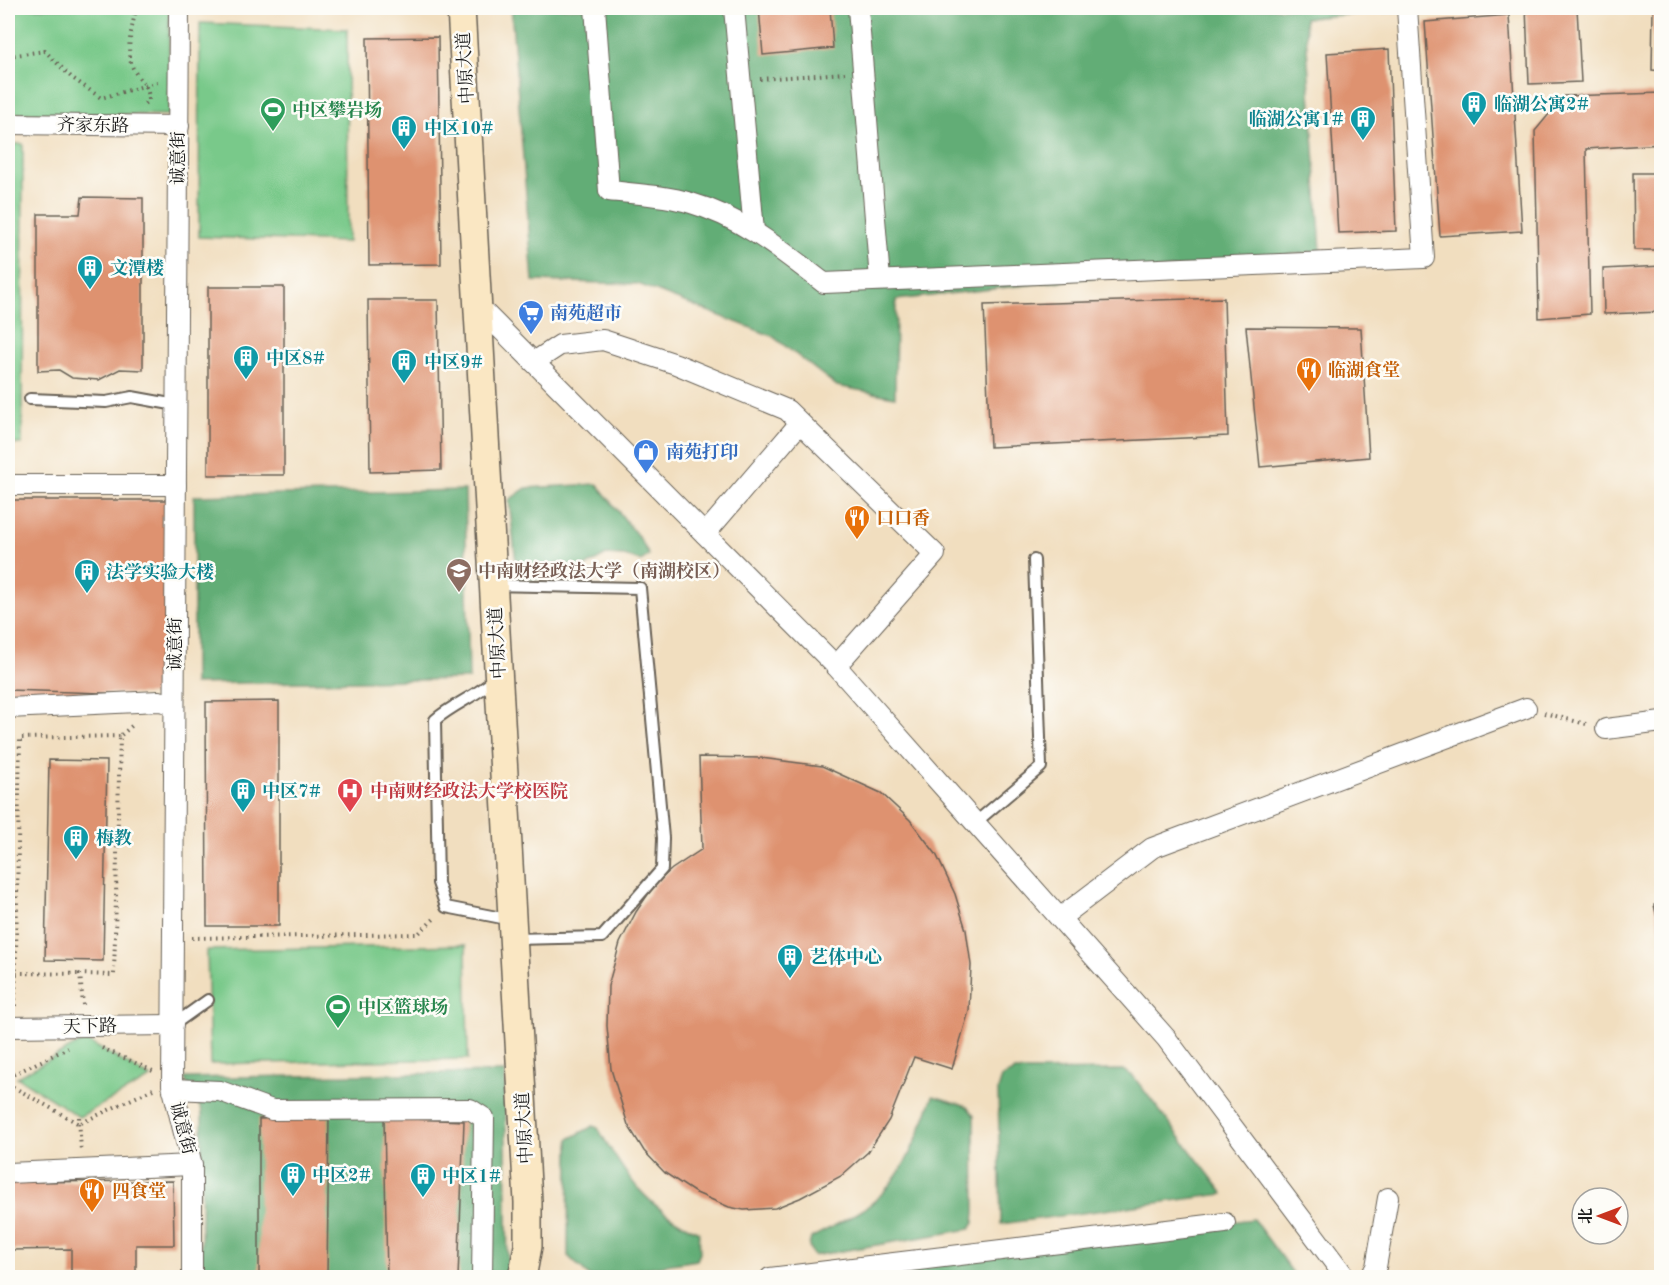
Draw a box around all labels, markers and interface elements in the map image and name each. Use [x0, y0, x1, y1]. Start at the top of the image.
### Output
street label: 中原大道 [453, 32, 477, 104]
building icon: 临湖公寓2# [1459, 89, 1489, 127]
place label: 临湖公寓2# [1494, 94, 1589, 114]
sports icon: 中区攀岩场 [258, 95, 288, 133]
place label: 中区攀岩场 [292, 100, 382, 120]
building icon: 临湖公寓1# [1348, 104, 1378, 142]
place label: 临湖公寓1# [1249, 109, 1344, 129]
building icon: 中区10# [389, 113, 419, 151]
street label: 齐家东路 [57, 114, 129, 136]
place label: 中区10# [424, 118, 494, 138]
street label: 诚意街 [168, 131, 188, 185]
building icon: 文潭楼 [75, 253, 105, 291]
place label: 文潭楼 [110, 258, 164, 278]
supermarket icon: 南苑超市 [516, 298, 546, 336]
place label: 南苑超市 [550, 303, 622, 323]
building icon: 中区8# [231, 343, 261, 381]
building icon: 中区9# [389, 347, 419, 385]
place label: 中区8# [266, 348, 325, 368]
place label: 中区9# [424, 352, 483, 372]
restaurant icon: 临湖食堂 [1294, 355, 1324, 393]
place label: 临湖食堂 [1328, 360, 1400, 380]
shop icon: 南苑打印 [631, 437, 661, 475]
place label: 南苑打印 [666, 442, 738, 462]
restaurant icon: 口口香 [842, 503, 872, 541]
place label: 口口香 [876, 508, 930, 528]
school or university icon: 中南财经政法大学（南湖校区） [444, 556, 474, 594]
building icon: 法学实验大楼 [72, 557, 102, 595]
place label: 中南财经政法大学（南湖校区） [478, 561, 730, 581]
place label: 法学实验大楼 [106, 562, 214, 582]
street label: 中原大道 [485, 607, 509, 679]
street label: 诚意街 [165, 617, 185, 671]
building icon: 中区7# [228, 776, 258, 814]
hospital icon: 中南财经政法大学校医院 [335, 776, 365, 814]
place label: 中区7# [262, 781, 321, 801]
place label: 中南财经政法大学校医院 [370, 781, 568, 801]
building icon: 梅教 [61, 823, 91, 861]
place label: 梅教 [96, 828, 132, 848]
building icon: 艺体中心 [775, 942, 805, 980]
place label: 艺体中心 [810, 947, 882, 967]
sports icon: 中区篮球场 [323, 992, 353, 1030]
place label: 中区篮球场 [358, 997, 448, 1017]
street label: 天下路 [63, 1016, 117, 1036]
street label: 中原大道 [512, 1092, 536, 1164]
street label: 诚意街 [166, 1099, 200, 1157]
building icon: 中区2# [278, 1160, 308, 1198]
building icon: 中区1# [408, 1161, 438, 1199]
place label: 中区2# [312, 1165, 371, 1185]
place label: 中区1# [442, 1166, 501, 1186]
restaurant icon: 四食堂 [77, 1176, 107, 1214]
place label: 四食堂 [112, 1181, 166, 1201]
north arrow [1570, 1186, 1630, 1246]
text: 北 [1577, 1208, 1595, 1224]

